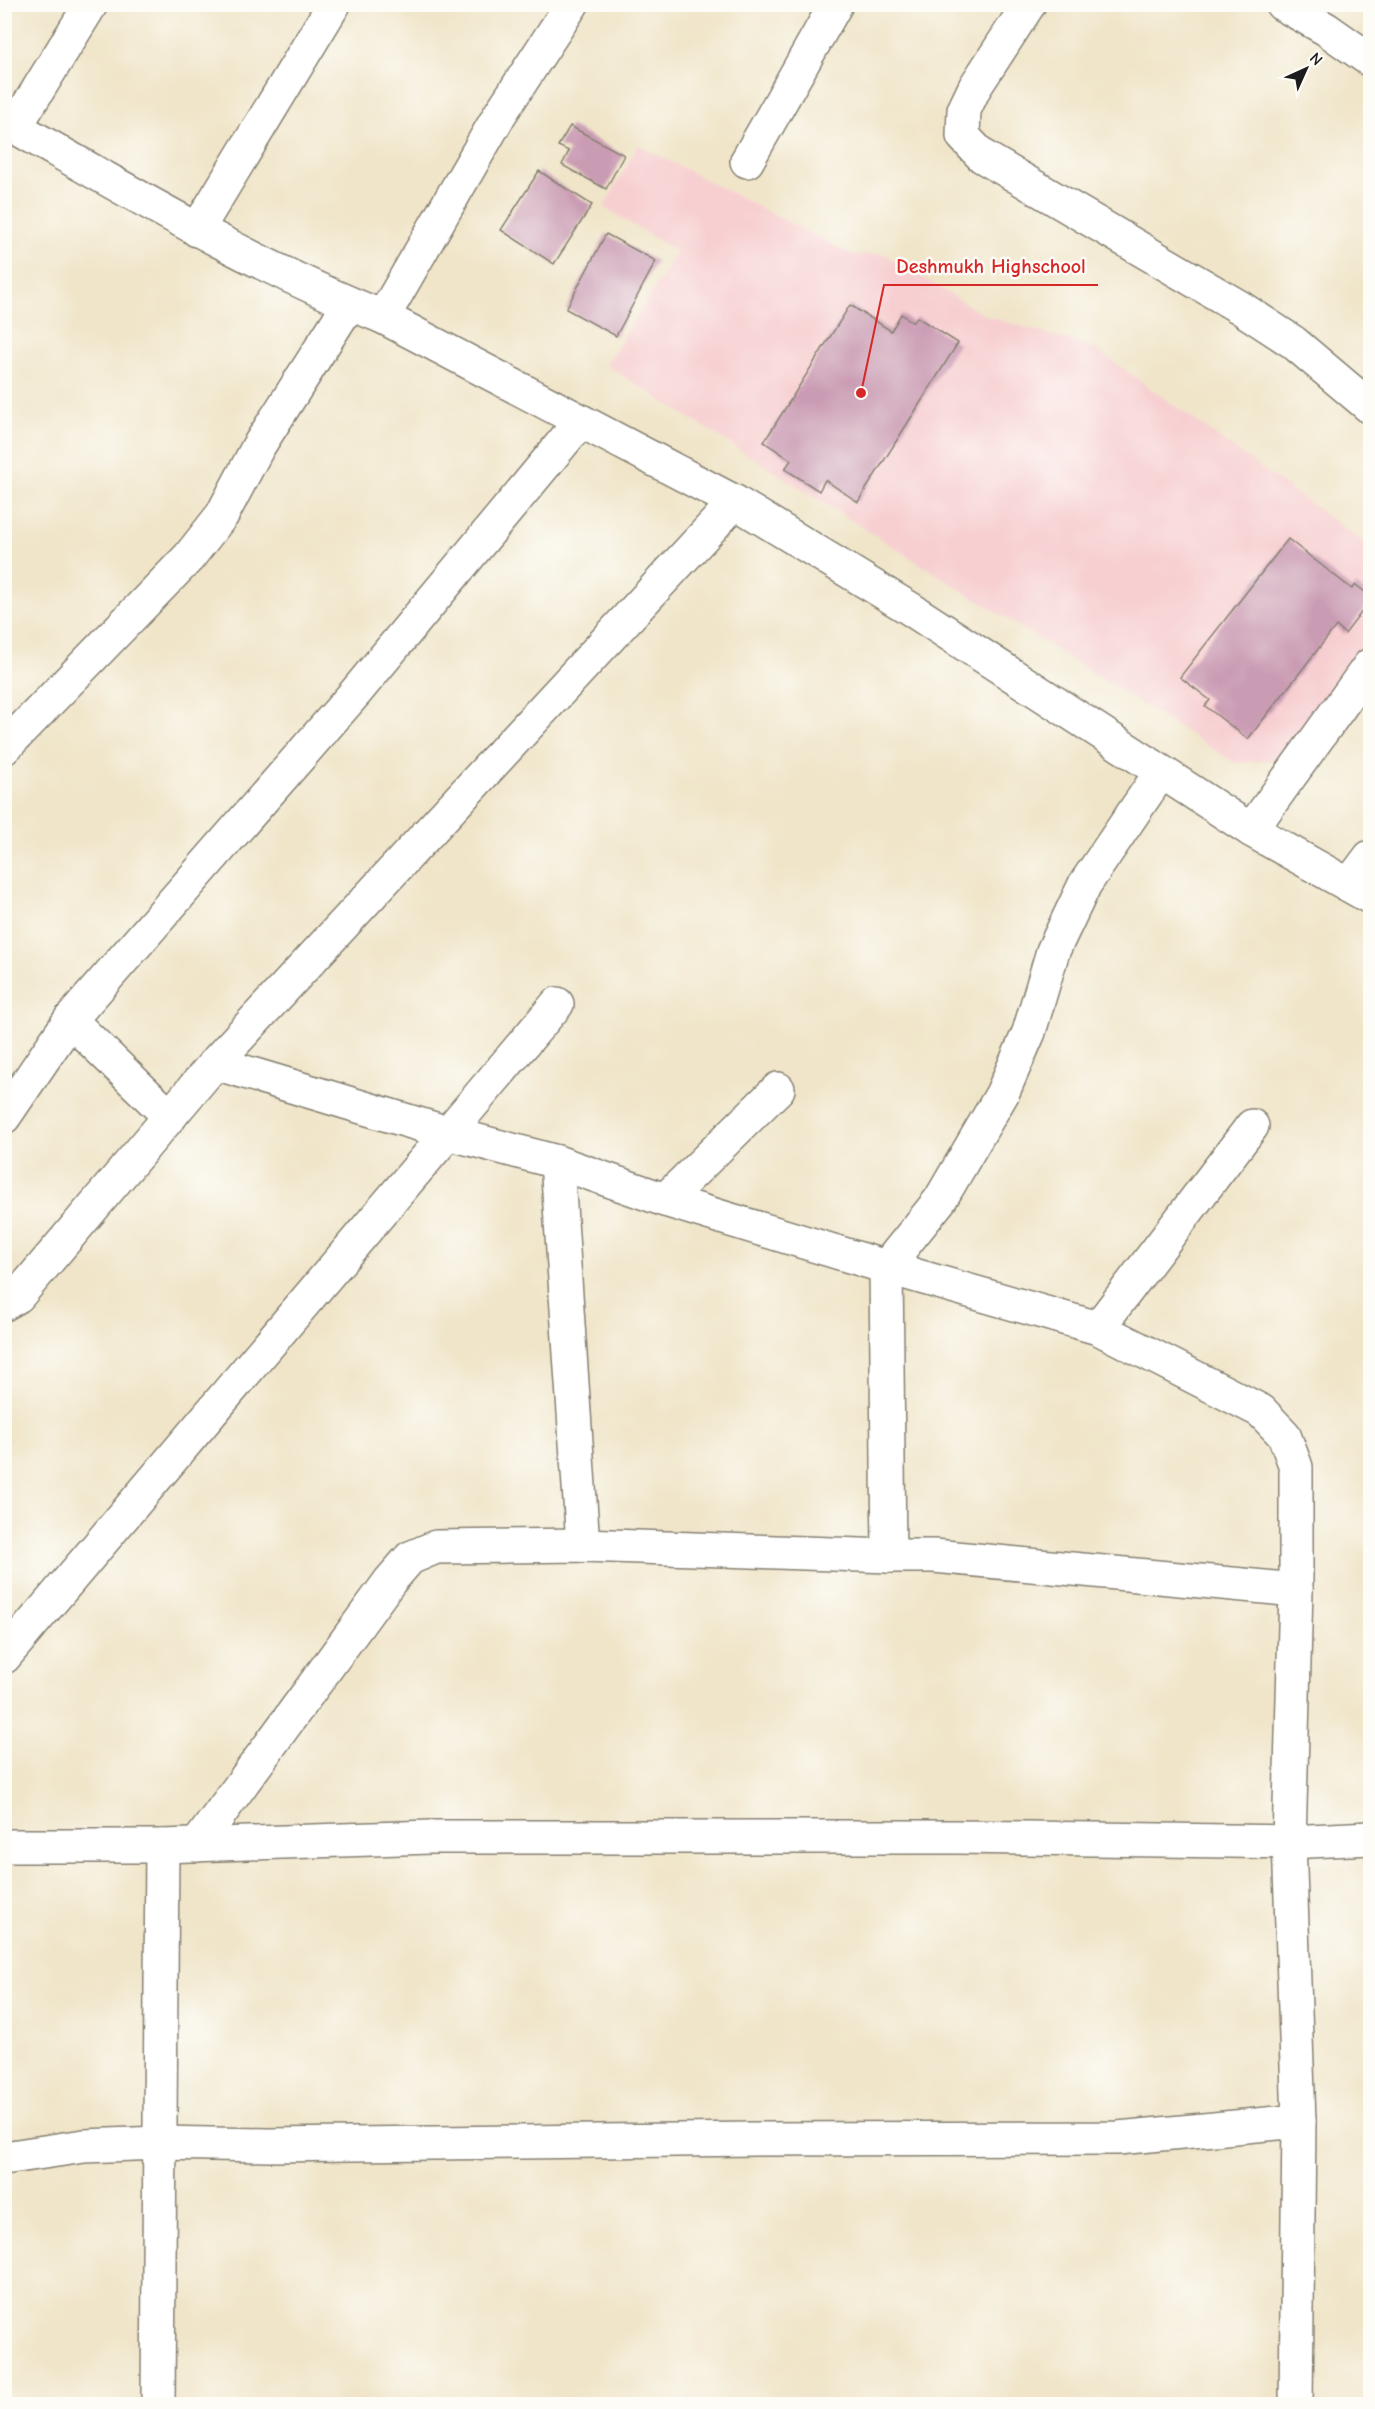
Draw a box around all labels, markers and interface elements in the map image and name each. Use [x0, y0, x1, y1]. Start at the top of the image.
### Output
north arrow [1276, 39, 1336, 99]
text: N [1306, 49, 1326, 69]
callout: Deshmukh Highschool [884, 247, 1098, 285]
text: Deshmukh Highschool [896, 255, 1086, 278]

